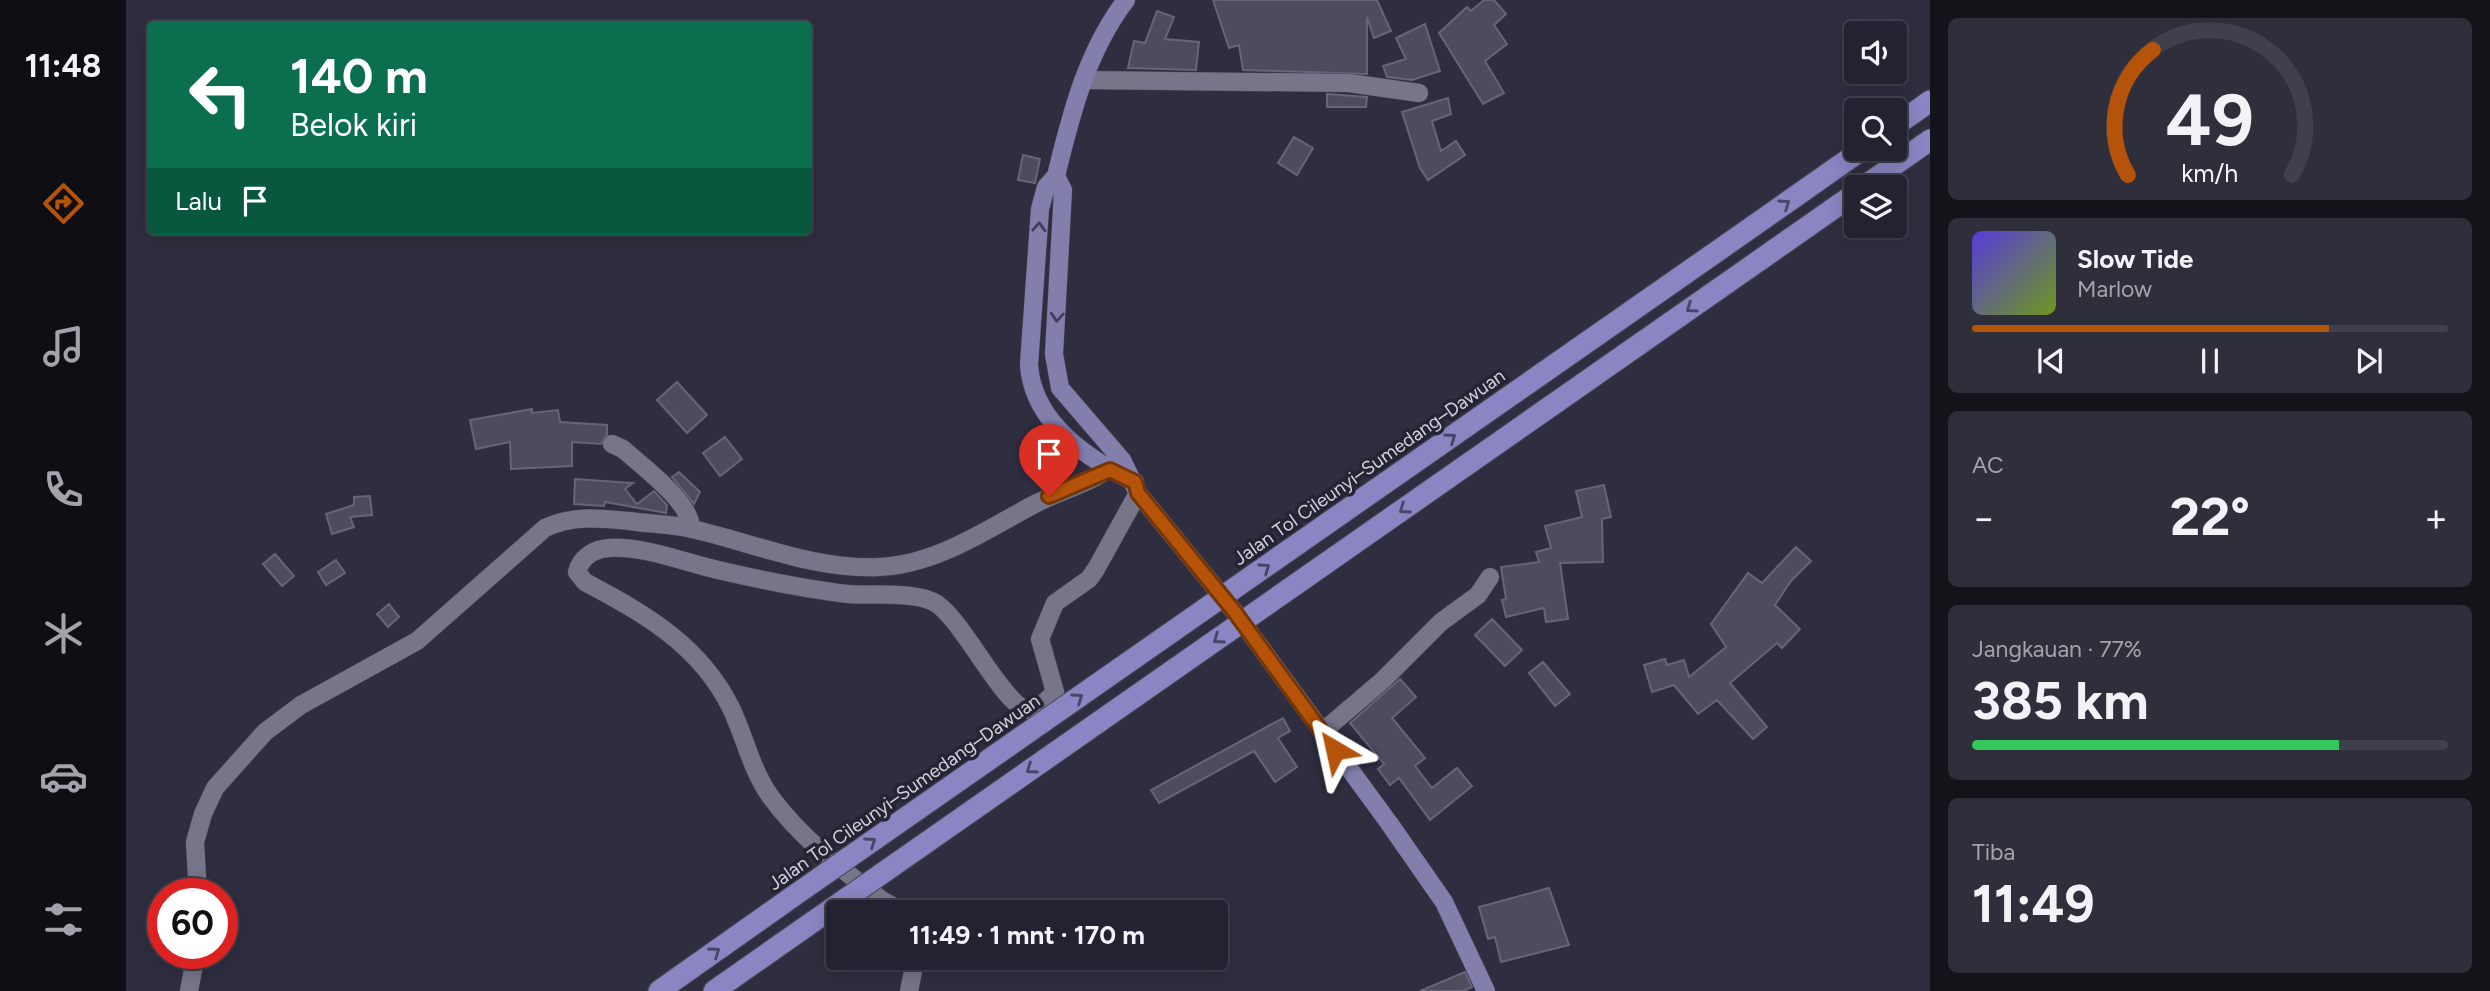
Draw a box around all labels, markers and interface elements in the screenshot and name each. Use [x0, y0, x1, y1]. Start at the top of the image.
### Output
map controls [1844, 21, 1907, 238]
button: sound [1844, 21, 1907, 84]
text: 140 m [290, 46, 428, 105]
text: 11:48 [25, 47, 101, 85]
icon: left [175, 49, 266, 140]
text: 49 [2166, 76, 2254, 163]
button: search [1844, 98, 1907, 161]
text: Belok kiri [290, 106, 417, 144]
text: km/h [2181, 158, 2239, 188]
button: layers [1844, 175, 1907, 238]
icon: directions [39, 179, 88, 228]
icon: arrive [236, 182, 274, 220]
text: Lalu [175, 185, 222, 217]
one-way arrow [1777, 200, 1790, 212]
one-way arrow [1032, 222, 1047, 233]
text: Slow Tide [2077, 243, 2193, 275]
text: Marlow [2077, 275, 2152, 303]
one-way arrow [1686, 300, 1699, 312]
one-way arrow [1049, 312, 1064, 323]
icon: music [39, 322, 88, 371]
icon: previous [2032, 342, 2070, 380]
icon: pause [2191, 342, 2229, 380]
icon: next [2350, 342, 2388, 380]
street label: Jalan Tol Cileunyi–Sumedang–Dawuan [1229, 364, 1509, 570]
pin [1019, 424, 1079, 496]
one-way arrow [1443, 434, 1456, 446]
icon: arrive [1030, 435, 1068, 473]
text: AC [1972, 451, 2004, 479]
icon: phone [39, 465, 88, 514]
text: 22° [2170, 486, 2250, 548]
text: − [1972, 495, 1996, 541]
text: + [2424, 495, 2448, 541]
one-way arrow [1399, 501, 1412, 513]
one-way arrow [1257, 564, 1270, 576]
icon: climate [39, 609, 88, 658]
one-way arrow [1213, 631, 1226, 643]
text: Jangkauan · 77% [1972, 635, 2142, 663]
text: 385 km [1972, 670, 2149, 732]
street label: Jalan Tol Cileunyi–Sumedang–Dawuan [764, 689, 1044, 895]
one-way arrow [1070, 694, 1083, 706]
position arrow [1298, 713, 1372, 787]
icon: car [39, 752, 88, 801]
one-way arrow [1026, 761, 1039, 773]
one-way arrow [864, 837, 877, 850]
text: Tiba [1972, 838, 2015, 866]
text: 11:49 [1972, 873, 2095, 935]
speed limit sign: 60 [147, 878, 238, 969]
icon: filters [39, 895, 88, 944]
text: 11:49 · 1 mnt · 170 m [909, 919, 1145, 951]
one-way arrow [707, 948, 720, 960]

